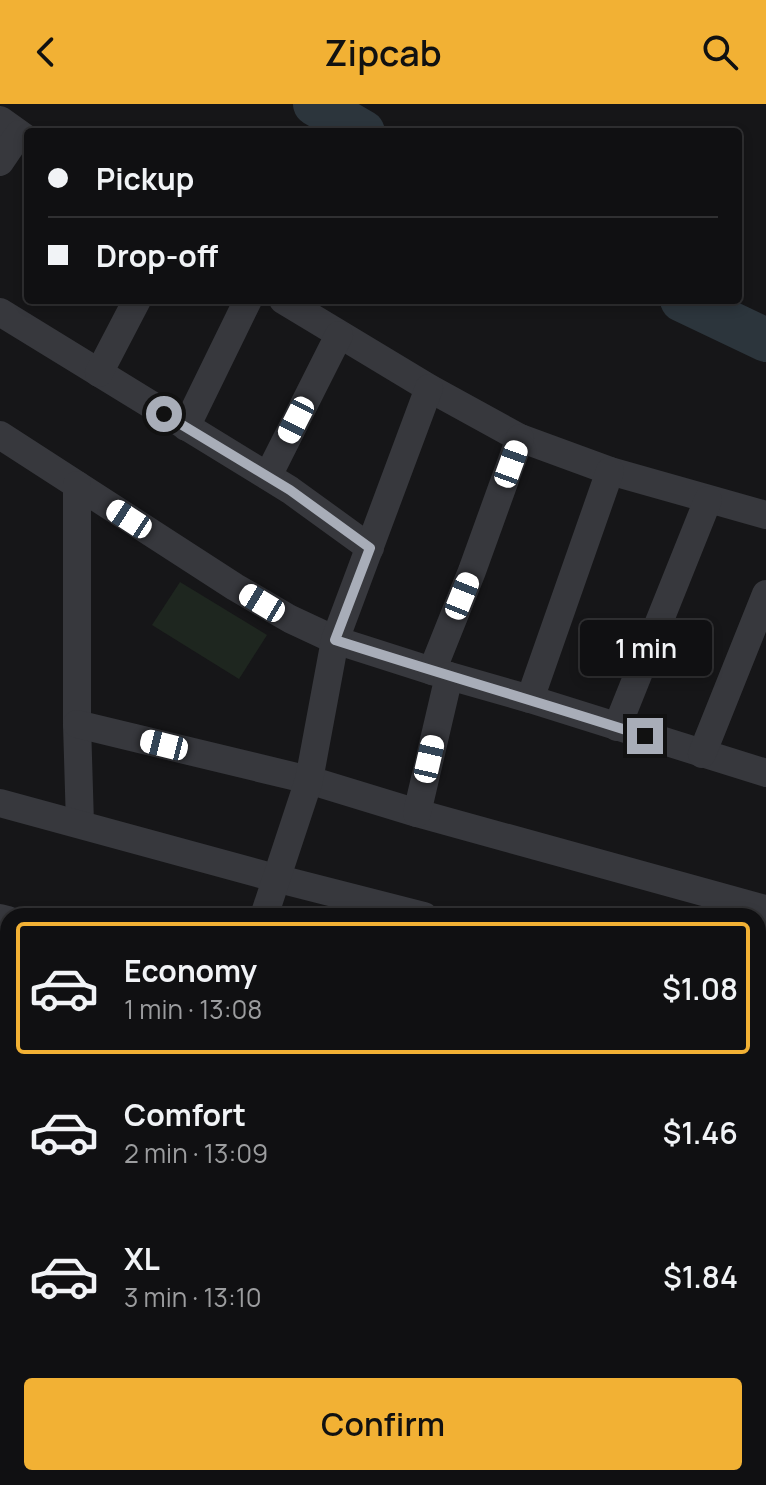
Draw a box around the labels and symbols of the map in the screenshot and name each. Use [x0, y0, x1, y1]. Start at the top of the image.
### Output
car [274, 393, 318, 447]
route start [146, 396, 182, 432]
car [492, 437, 530, 491]
car [102, 496, 156, 542]
car [442, 569, 482, 623]
car [235, 580, 289, 626]
callout: 1 min [579, 620, 711, 676]
route end [627, 718, 663, 754]
car [138, 728, 190, 762]
car [412, 733, 446, 785]

